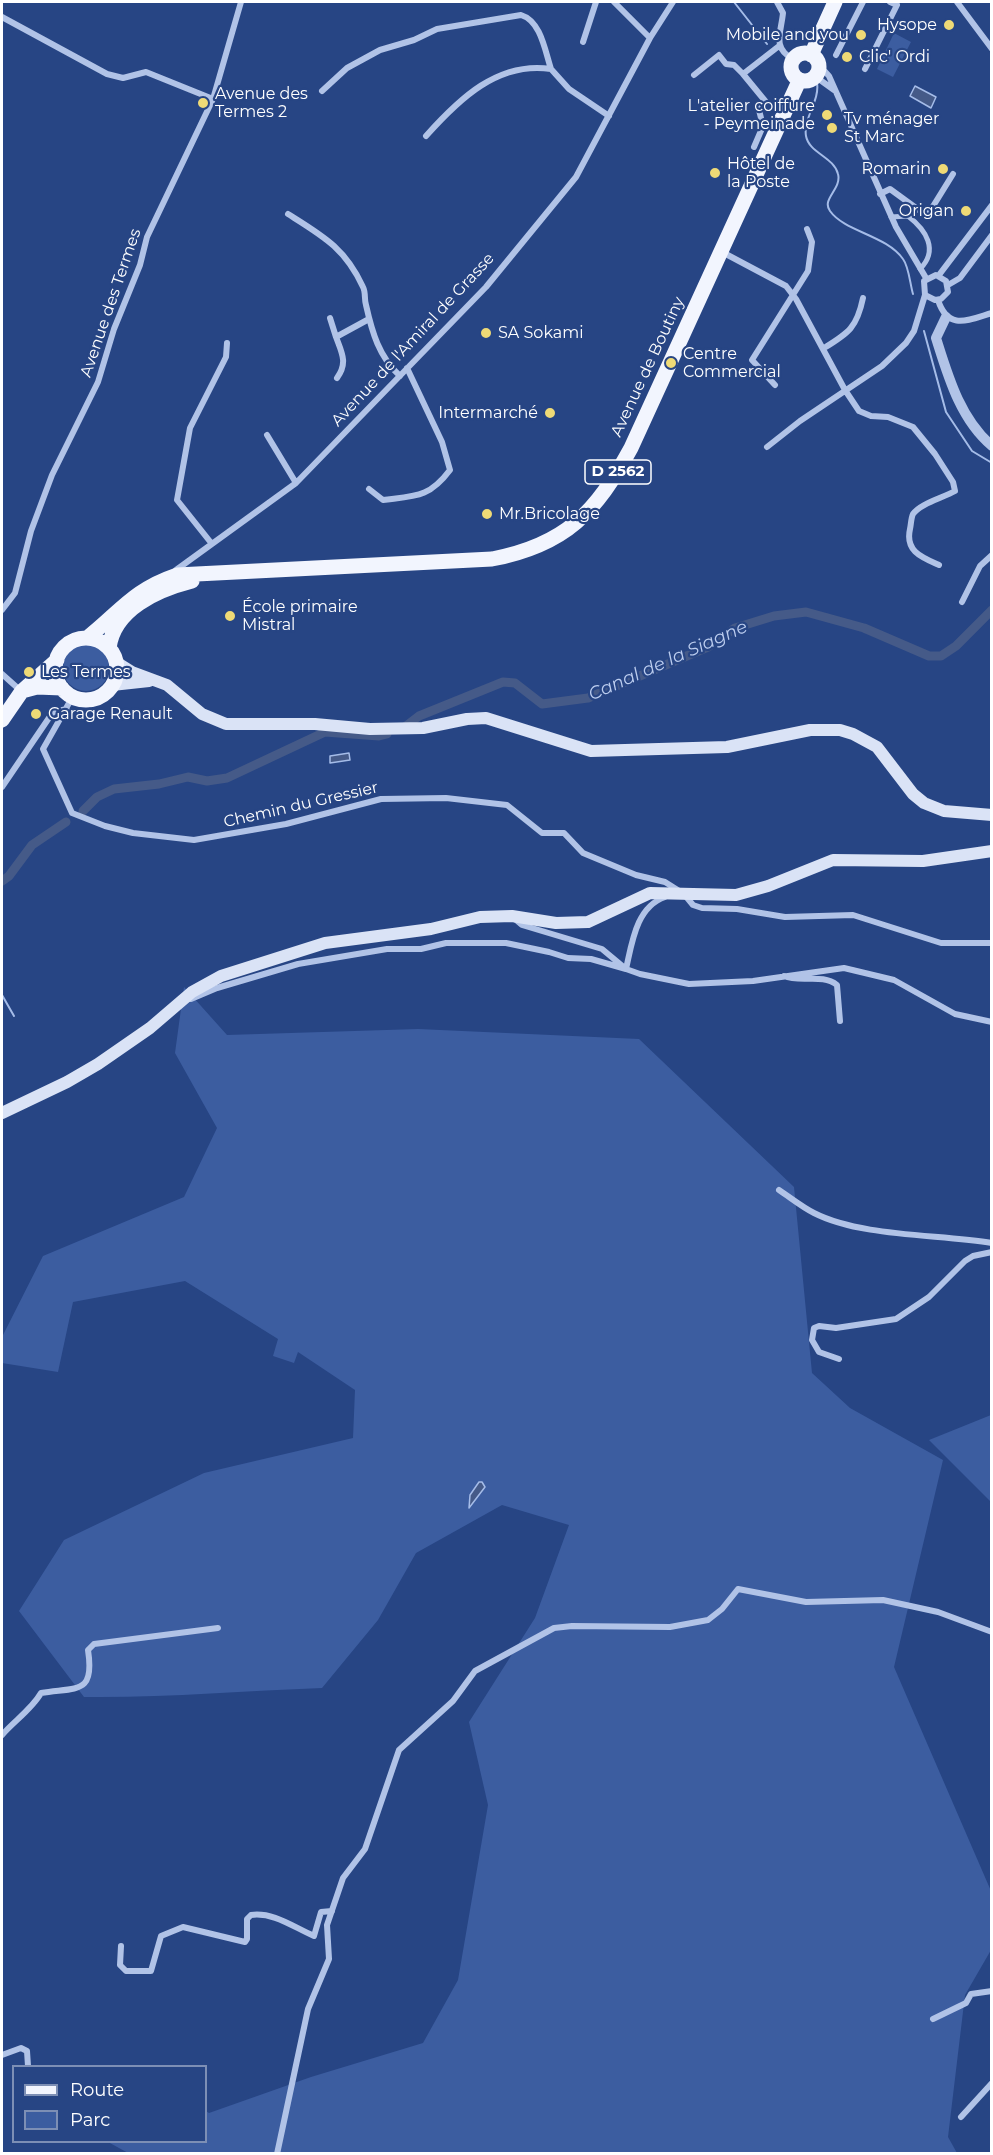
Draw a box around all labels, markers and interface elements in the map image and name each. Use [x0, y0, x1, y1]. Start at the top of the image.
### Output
place label: Hysope [877, 15, 937, 35]
marker: Hysope [942, 18, 956, 32]
place label: Mobile and you [726, 25, 849, 45]
marker: Mobile and you [854, 28, 868, 42]
place label: Clic' Ordi [859, 47, 930, 67]
marker: Clic' Ordi [840, 50, 854, 64]
place label: Avenue des Termes 2 [215, 84, 308, 122]
marker: Avenue des Termes 2 [196, 96, 210, 110]
place label: L'atelier coiffure - Peymeinade [687, 96, 815, 134]
marker: L'atelier coiffure - Peymeinade [820, 108, 834, 122]
place label: Tv ménager St Marc [844, 109, 939, 147]
marker: Tv ménager St Marc [825, 121, 839, 135]
place label: Hôtel de la Poste [727, 154, 795, 192]
place label: Romarin [862, 159, 931, 179]
marker: Romarin [936, 162, 950, 176]
marker: Hôtel de la Poste [708, 166, 722, 180]
place label: Origan [899, 201, 954, 221]
marker: Origan [959, 204, 973, 218]
street label: Avenue des Termes [77, 226, 145, 380]
street label: Avenue de l'Amiral de Grasse [328, 249, 498, 431]
street label: Avenue de Boutiny [607, 294, 689, 440]
place label: SA Sokami [498, 323, 584, 343]
marker: SA Sokami [479, 326, 493, 340]
place label: Centre Commercial [683, 344, 781, 382]
marker: Centre Commercial [664, 356, 678, 370]
place label: Intermarché [438, 403, 538, 423]
marker: Intermarché [543, 406, 557, 420]
road number: D 2562 [585, 460, 651, 484]
place label: Mr.Bricolage [499, 504, 600, 524]
marker: Mr.Bricolage [480, 507, 494, 521]
place label: École primaire Mistral [242, 597, 358, 635]
marker: École primaire Mistral [223, 609, 237, 623]
water label: Canal de la Siagne [585, 616, 751, 706]
place label: Les Termes [41, 662, 131, 682]
marker: Les Termes [22, 665, 36, 679]
place label: Garage Renault [48, 704, 173, 724]
marker: Garage Renault [29, 707, 43, 721]
street label: Chemin du Gressier [222, 778, 380, 832]
legend [12, 2065, 207, 2143]
text: Route [70, 2079, 124, 2101]
text: Parc [70, 2109, 110, 2131]

